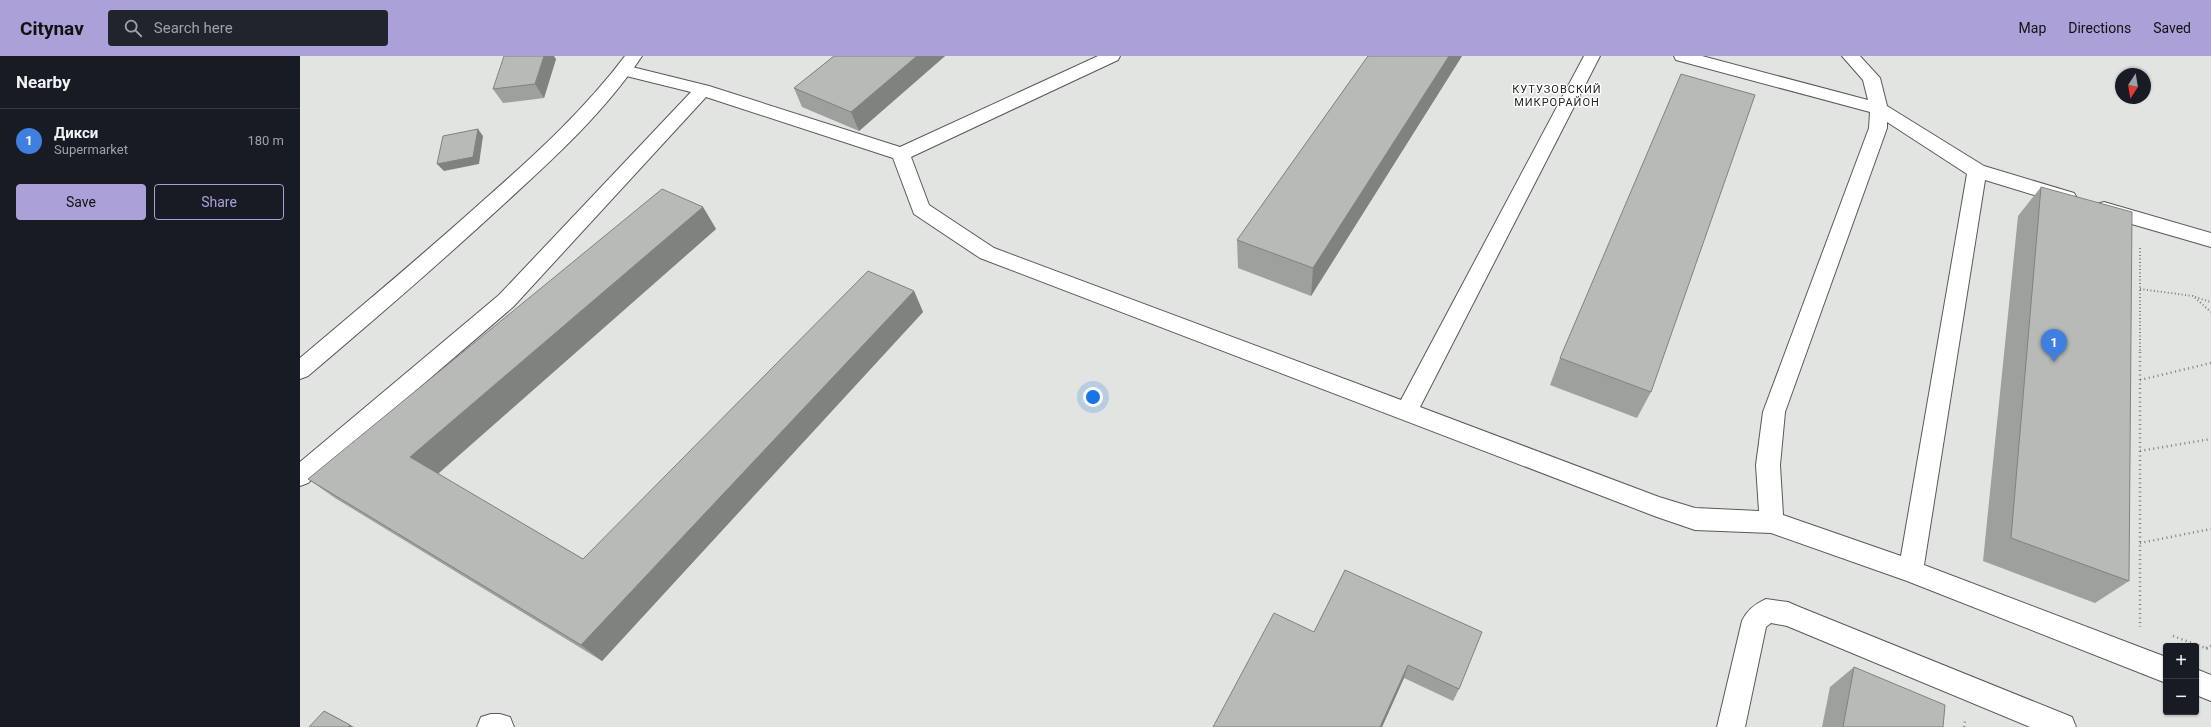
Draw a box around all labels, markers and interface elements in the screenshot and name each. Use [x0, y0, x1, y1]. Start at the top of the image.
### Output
search box [108, 10, 388, 46]
text: Citynav [20, 17, 84, 40]
icon: search [122, 17, 144, 39]
text: Search here [154, 19, 233, 37]
text: Map [2019, 20, 2046, 36]
text: Directions [2068, 20, 2131, 36]
text: Saved [2153, 20, 2191, 36]
north arrow [2115, 68, 2151, 104]
text: Nearby [16, 72, 71, 92]
district label: КУТУЗОВСКИЙ МИКРОРАЙОН [1512, 83, 1602, 109]
text: Дикси [54, 124, 98, 142]
text: 1 [25, 133, 33, 148]
text: 180 m [247, 133, 284, 148]
text: Supermarket [54, 142, 128, 157]
button: Save [16, 184, 146, 220]
button: Share [154, 184, 284, 220]
pin: 1 [2041, 329, 2067, 362]
your location [1083, 387, 1103, 407]
map controls [2163, 643, 2199, 715]
button: + [2163, 643, 2199, 679]
button: − [2163, 679, 2199, 715]

